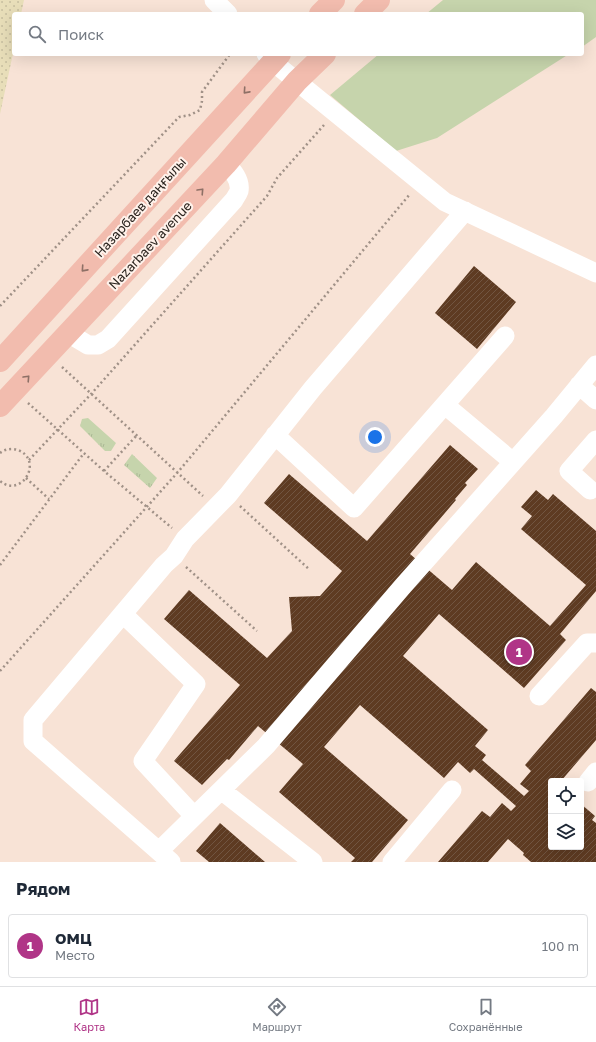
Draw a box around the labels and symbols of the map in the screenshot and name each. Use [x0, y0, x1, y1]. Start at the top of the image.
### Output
one-way arrow [244, 86, 251, 93]
street label: Назарбаев даңғылы [91, 154, 189, 260]
one-way arrow [196, 188, 204, 196]
street label: Nazarbaev avenue [105, 198, 195, 292]
one-way arrow [81, 265, 88, 272]
one-way arrow [22, 375, 29, 383]
your location [365, 427, 385, 447]
pin: 1 [506, 637, 532, 667]

